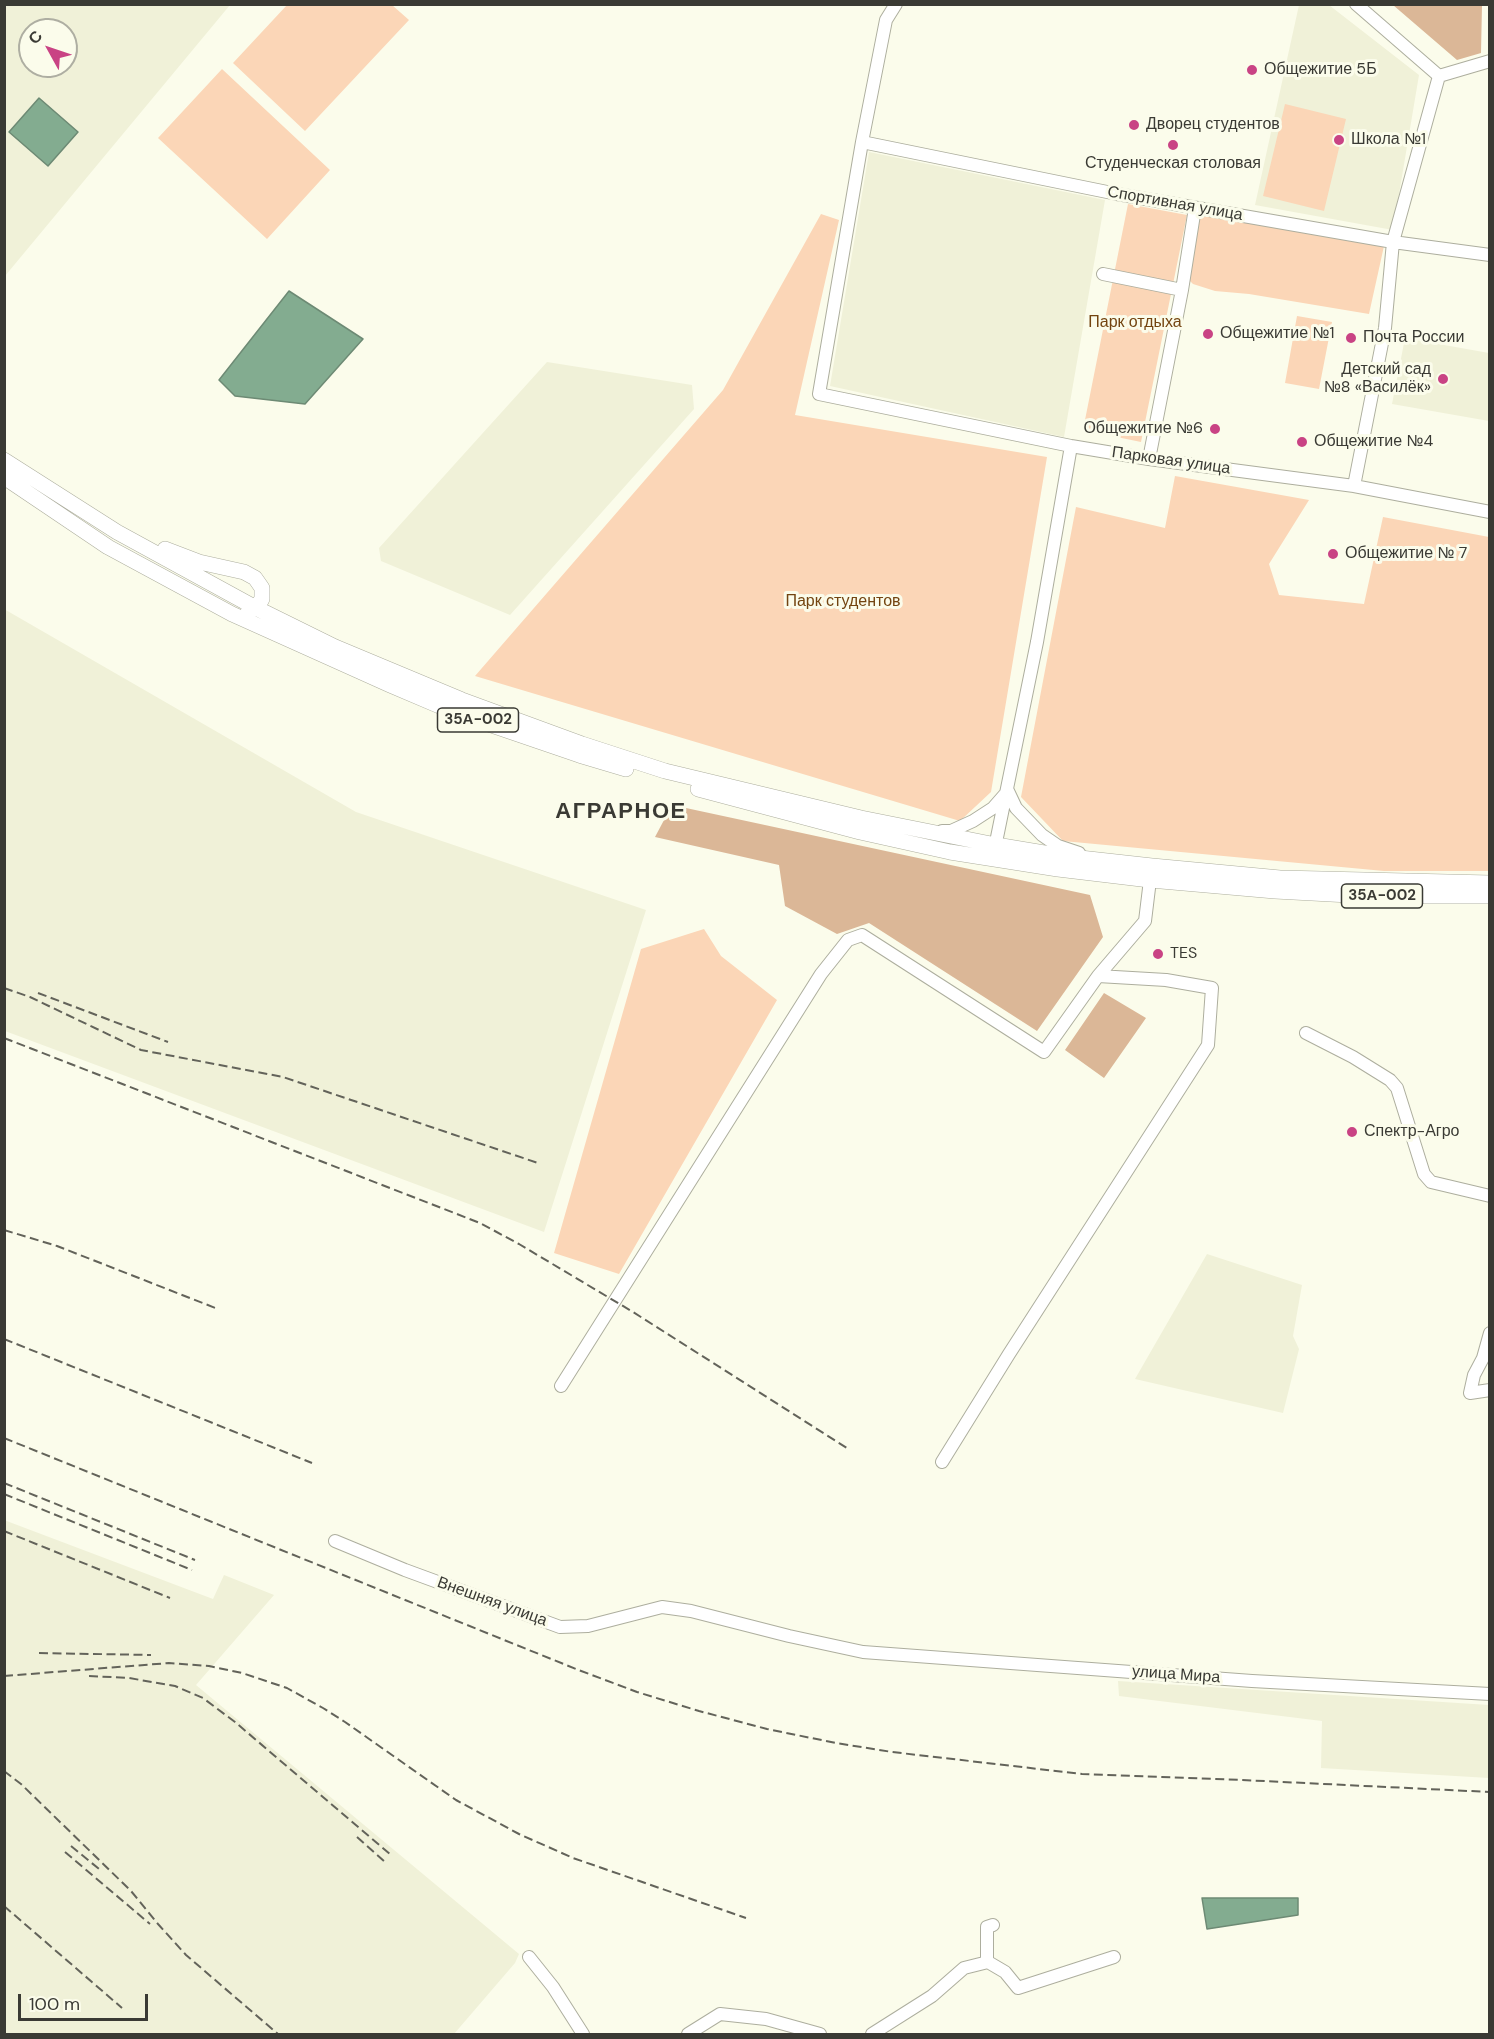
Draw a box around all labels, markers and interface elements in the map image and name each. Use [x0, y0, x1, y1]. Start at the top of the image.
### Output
north arrow [18, 18, 78, 78]
text: С [24, 26, 47, 49]
place label: Общежитие 5Б [1264, 60, 1377, 80]
marker: Общежитие 5Б [1245, 63, 1259, 77]
place label: Дворец студентов [1146, 115, 1280, 135]
marker: Дворец студентов [1127, 118, 1141, 132]
place label: Школа №1 [1351, 130, 1426, 150]
marker: Школа №1 [1332, 133, 1346, 147]
marker: Студенческая столовая [1166, 138, 1180, 152]
place label: Студенческая столовая [1085, 154, 1261, 174]
street label: Спортивная улица [1106, 183, 1244, 225]
park label: Парк отдыха [1088, 313, 1182, 333]
place label: Общежитие №1 [1220, 324, 1335, 344]
marker: Общежитие №1 [1201, 327, 1215, 341]
place label: Почта России [1363, 328, 1464, 348]
marker: Почта России [1344, 331, 1358, 345]
place label: Детский сад №8 «Василёк» [1324, 360, 1431, 398]
marker: Детский сад №8 «Василёк» [1436, 372, 1450, 386]
place label: Общежитие №6 [1083, 419, 1203, 439]
marker: Общежитие №6 [1208, 422, 1222, 436]
place label: Общежитие №4 [1314, 432, 1433, 452]
marker: Общежитие №4 [1295, 435, 1309, 449]
street label: Парковая улица [1110, 443, 1232, 479]
place label: Общежитие № 7 [1345, 544, 1467, 564]
marker: Общежитие № 7 [1326, 547, 1340, 561]
park label: Парк студентов [785, 592, 901, 612]
road number: 35А-002 [438, 708, 518, 732]
district label: АГРАРНОЕ [555, 799, 687, 825]
road number: 35А-002 [1342, 884, 1422, 908]
place label: TES [1170, 944, 1197, 964]
marker: TES [1151, 947, 1165, 961]
place label: Спектр-Агро [1364, 1122, 1459, 1142]
marker: Спектр-Агро [1345, 1125, 1359, 1139]
street label: Внешняя улица [434, 1573, 550, 1631]
street label: улица Мира [1131, 1662, 1221, 1688]
scale bar [21, 1982, 152, 2020]
text: 100 m [29, 1992, 80, 2016]

